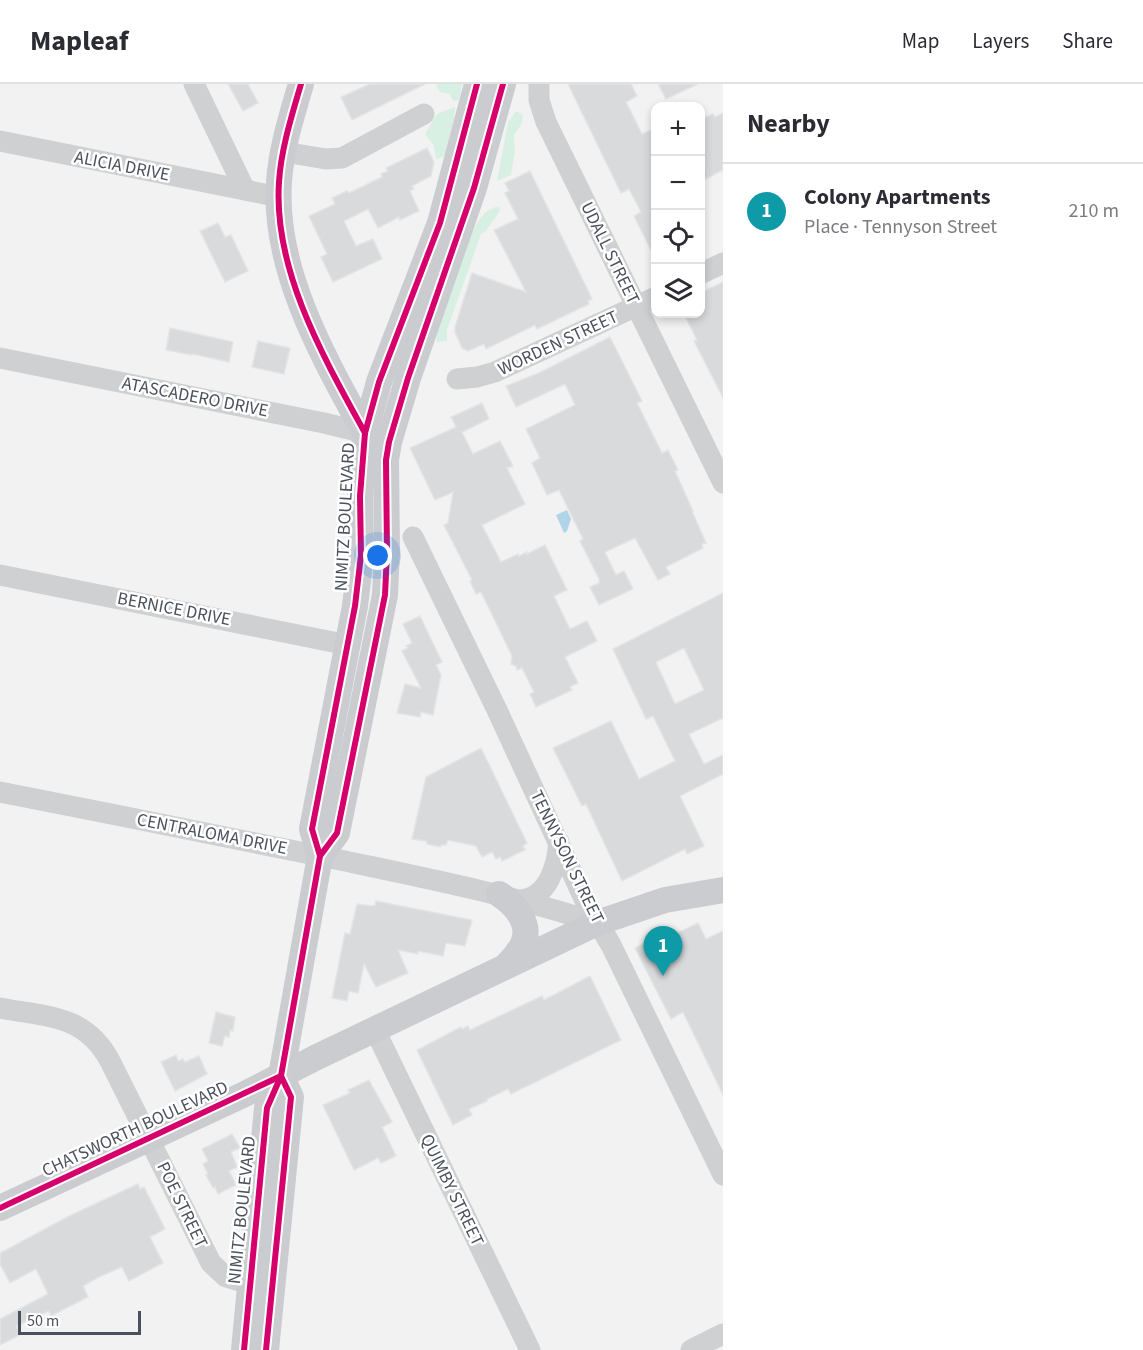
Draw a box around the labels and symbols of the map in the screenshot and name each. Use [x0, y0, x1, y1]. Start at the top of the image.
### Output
street label: ALICIA DRIVE [72, 145, 172, 187]
street label: UDALL STREET [574, 198, 646, 309]
street label: WORDEN STREET [494, 304, 622, 382]
street label: ATASCADERO DRIVE [120, 371, 270, 423]
street label: NIMITZ BOULEVARD [329, 442, 361, 592]
your location [363, 541, 392, 570]
street label: BERNICE DRIVE [115, 586, 233, 632]
street label: TENNYSON STREET [524, 786, 610, 928]
street label: CENTRALOMA DRIVE [135, 807, 289, 861]
pin: 1 [644, 926, 682, 976]
street label: CHATSWORTH BOULEVARD [38, 1075, 232, 1183]
street label: QUIMBY STREET [414, 1130, 490, 1250]
street label: NIMITZ BOULEVARD [222, 1135, 262, 1285]
street label: POE STREET [150, 1158, 214, 1253]
scale bar [18, 1308, 141, 1336]

